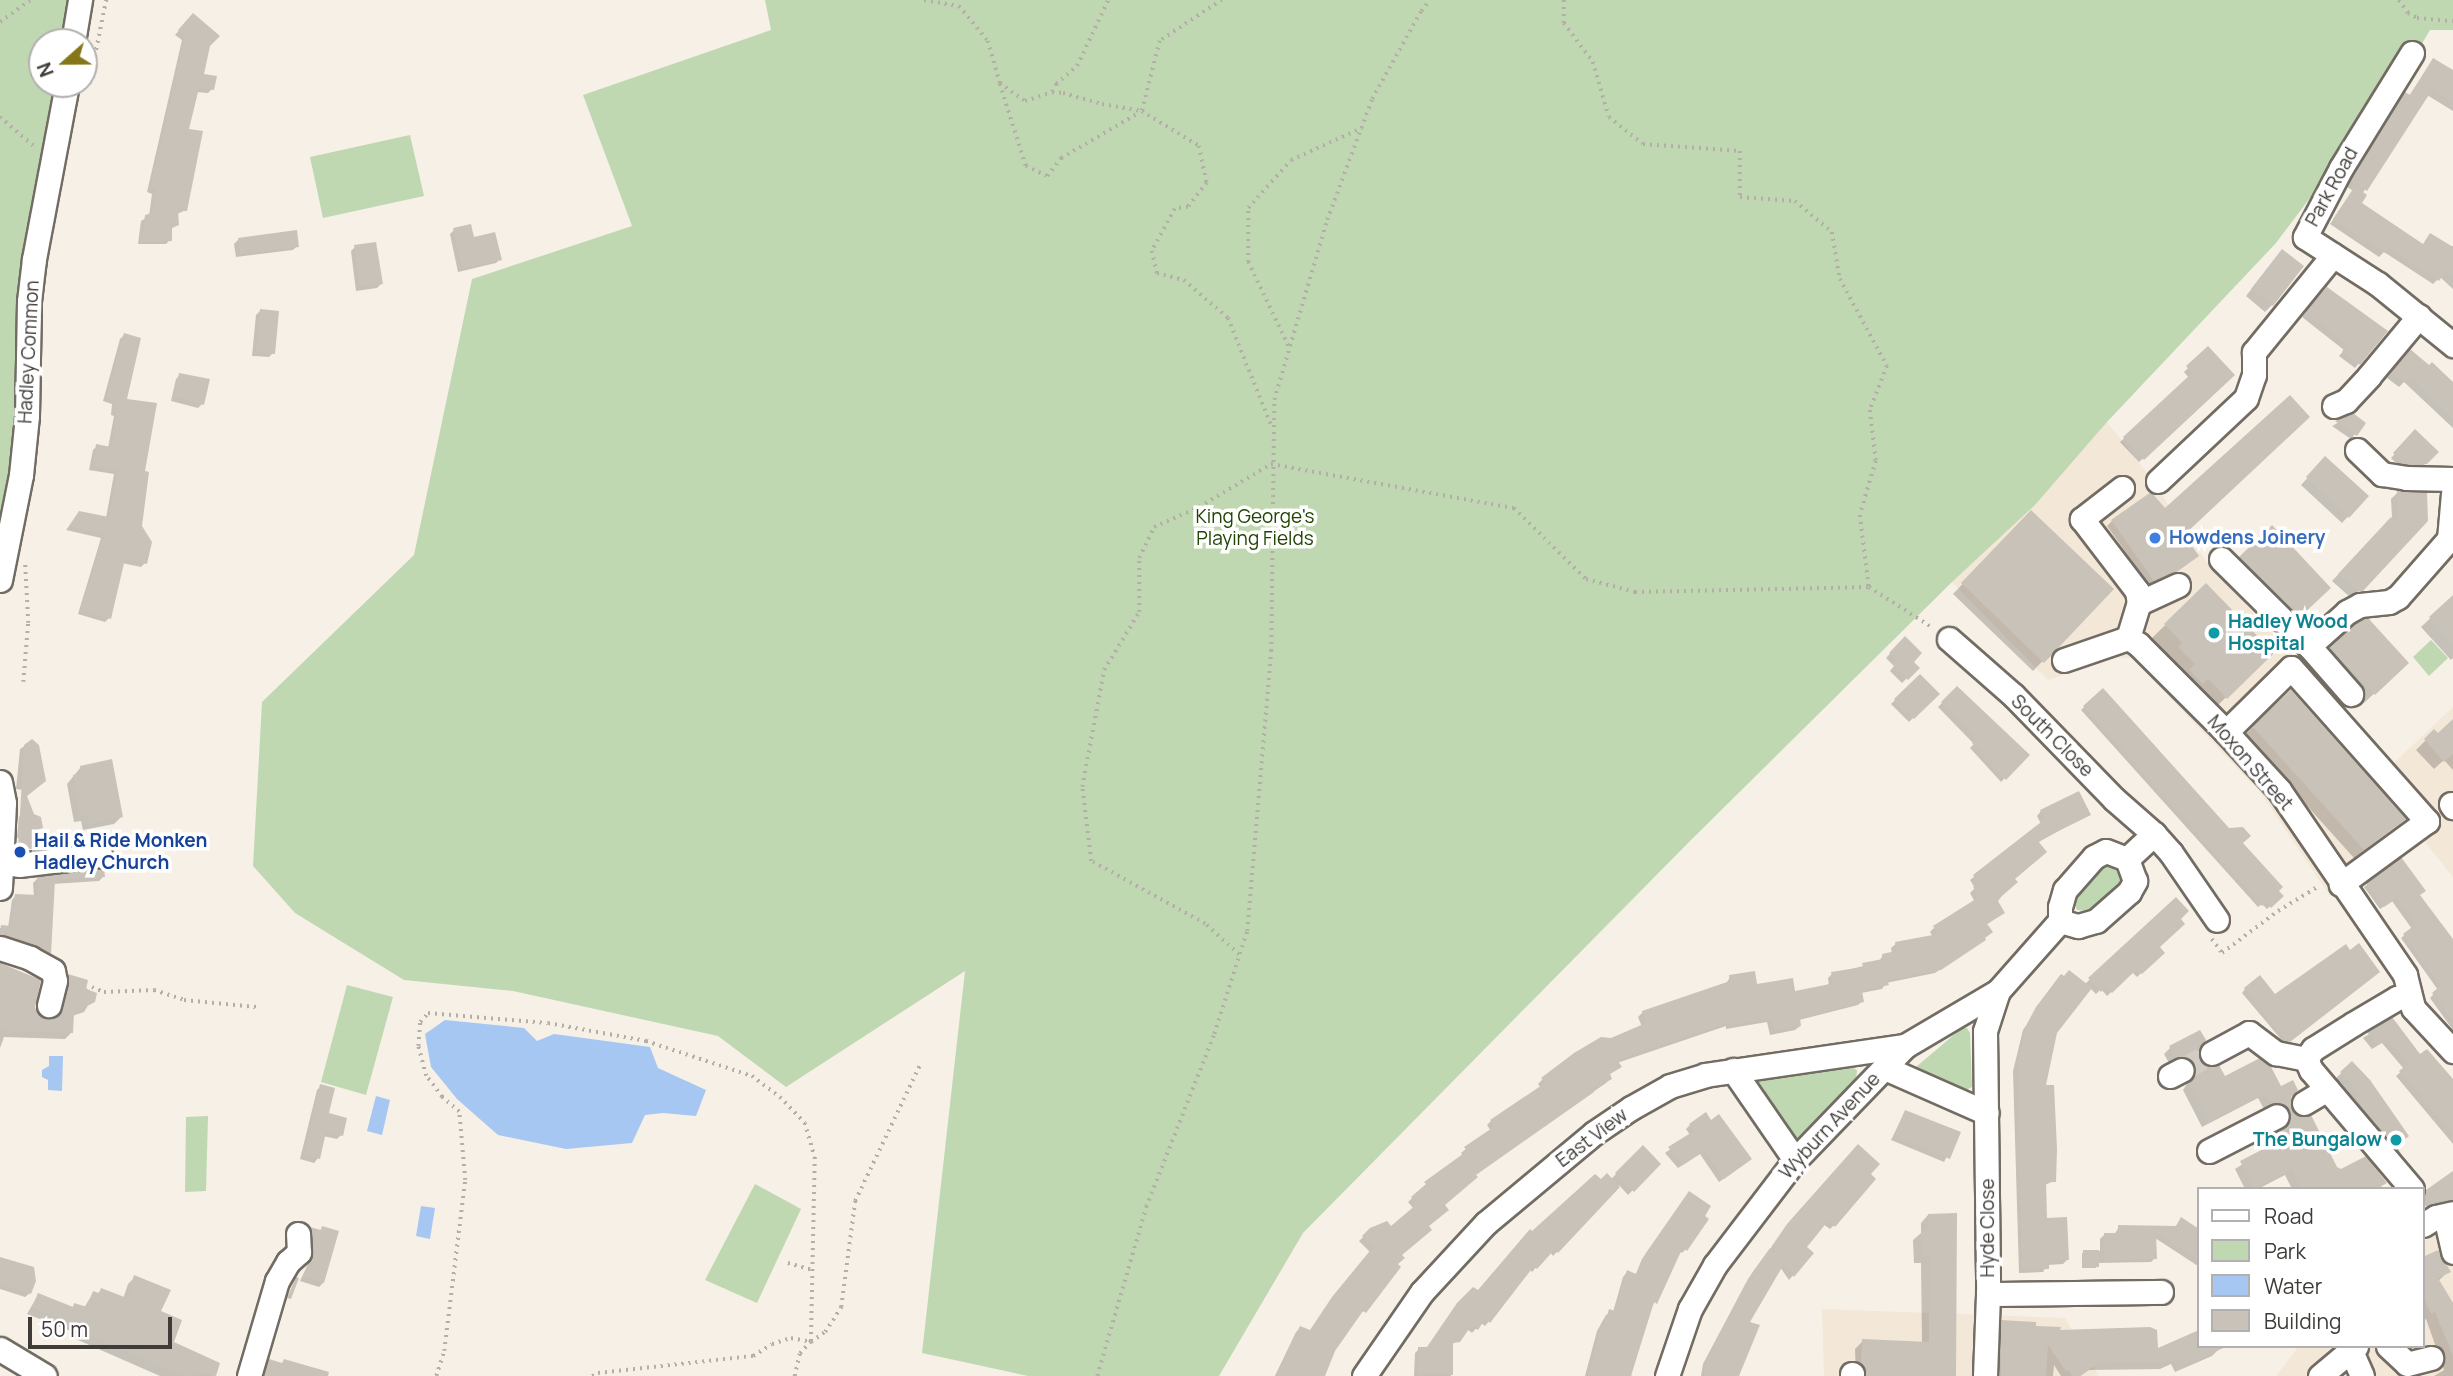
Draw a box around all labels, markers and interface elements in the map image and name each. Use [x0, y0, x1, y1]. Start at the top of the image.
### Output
north arrow [28, 28, 98, 98]
text: N [31, 59, 60, 81]
street label: Park Road [2301, 144, 2363, 230]
street label: Hadley Common [14, 280, 44, 424]
park label: King George's Playing Fields [1195, 506, 1315, 550]
place label: Howdens Joinery [2169, 527, 2325, 549]
marker: Howdens Joinery [2147, 530, 2163, 546]
place label: Hadley Wood Hospital [2228, 611, 2348, 655]
marker: Hadley Wood Hospital [2206, 625, 2222, 641]
street label: South Close [2006, 690, 2098, 782]
street label: Moxon Street [2202, 711, 2298, 815]
place label: Hail & Ride Monken Hadley Church [34, 830, 207, 874]
marker: Hail & Ride Monken Hadley Church [12, 844, 28, 860]
street label: Wyburn Avenue [1775, 1068, 1885, 1184]
street label: East View [1552, 1104, 1632, 1172]
place label: The Bungalow [2253, 1129, 2382, 1151]
marker: The Bungalow [2388, 1132, 2404, 1148]
street label: Hyde Close [1977, 1178, 1999, 1278]
legend [2198, 1187, 2425, 1348]
text: Road [2264, 1202, 2314, 1230]
text: Park [2264, 1237, 2306, 1265]
text: Water [2264, 1272, 2322, 1300]
scale bar [32, 1302, 175, 1346]
text: Building [2264, 1307, 2341, 1335]
text: 50 m [41, 1315, 88, 1343]

